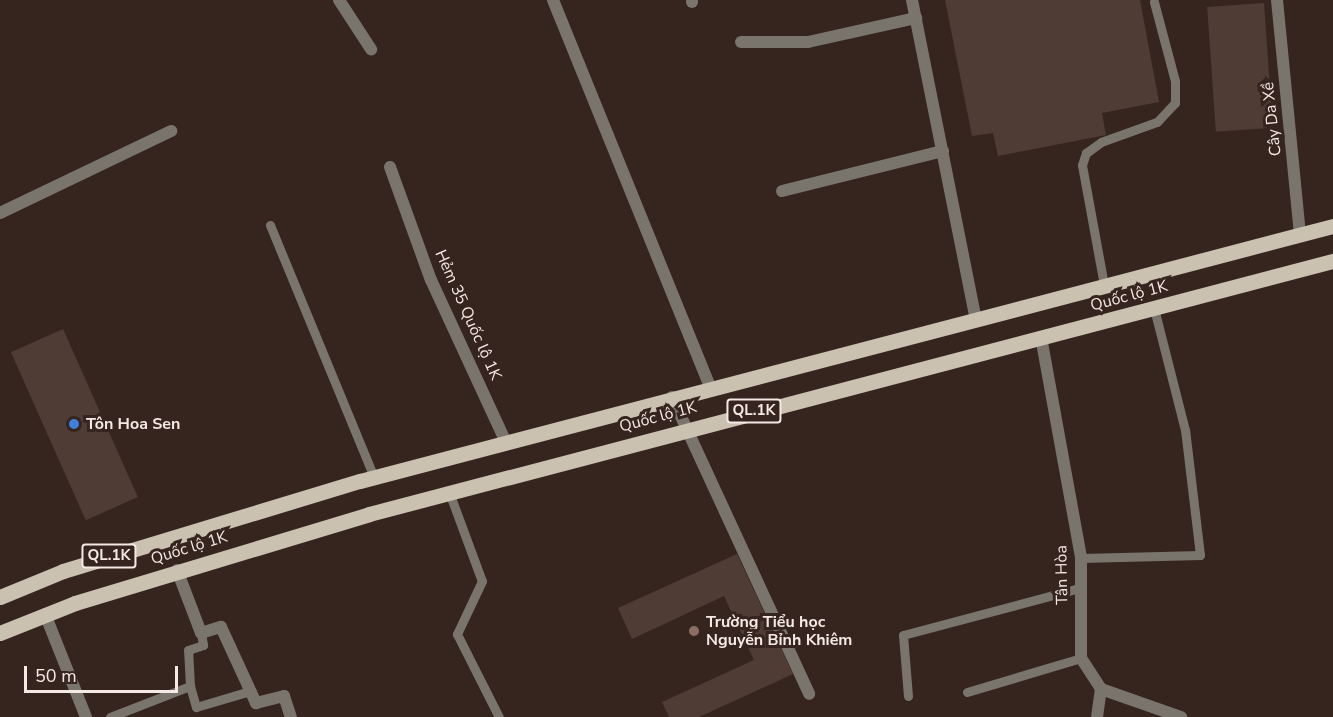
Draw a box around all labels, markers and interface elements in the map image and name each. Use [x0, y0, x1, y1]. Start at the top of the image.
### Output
street label: Cây Da Xề [1259, 81, 1285, 157]
street label: Hẻm 35 Quốc lộ 1K [431, 247, 505, 383]
street label: Quốc lộ 1K [1088, 277, 1170, 315]
street label: Quốc lộ 1K [617, 398, 699, 436]
road number: QL.1K [726, 399, 783, 423]
place label: Tôn Hoa Sen [86, 414, 180, 434]
marker: Tôn Hoa Sen [67, 417, 81, 431]
street label: Quốc lộ 1K [148, 527, 230, 569]
road number: QL.1K [80, 544, 138, 568]
street label: Tân Hòa [1052, 545, 1072, 605]
place label: Trường Tiểu học Nguyễn Bỉnh Khiêm [706, 612, 852, 650]
marker: Trường Tiểu học Nguyễn Bỉnh Khiêm [687, 624, 701, 638]
scale bar [27, 654, 182, 692]
text: 50 m [35, 664, 77, 688]

